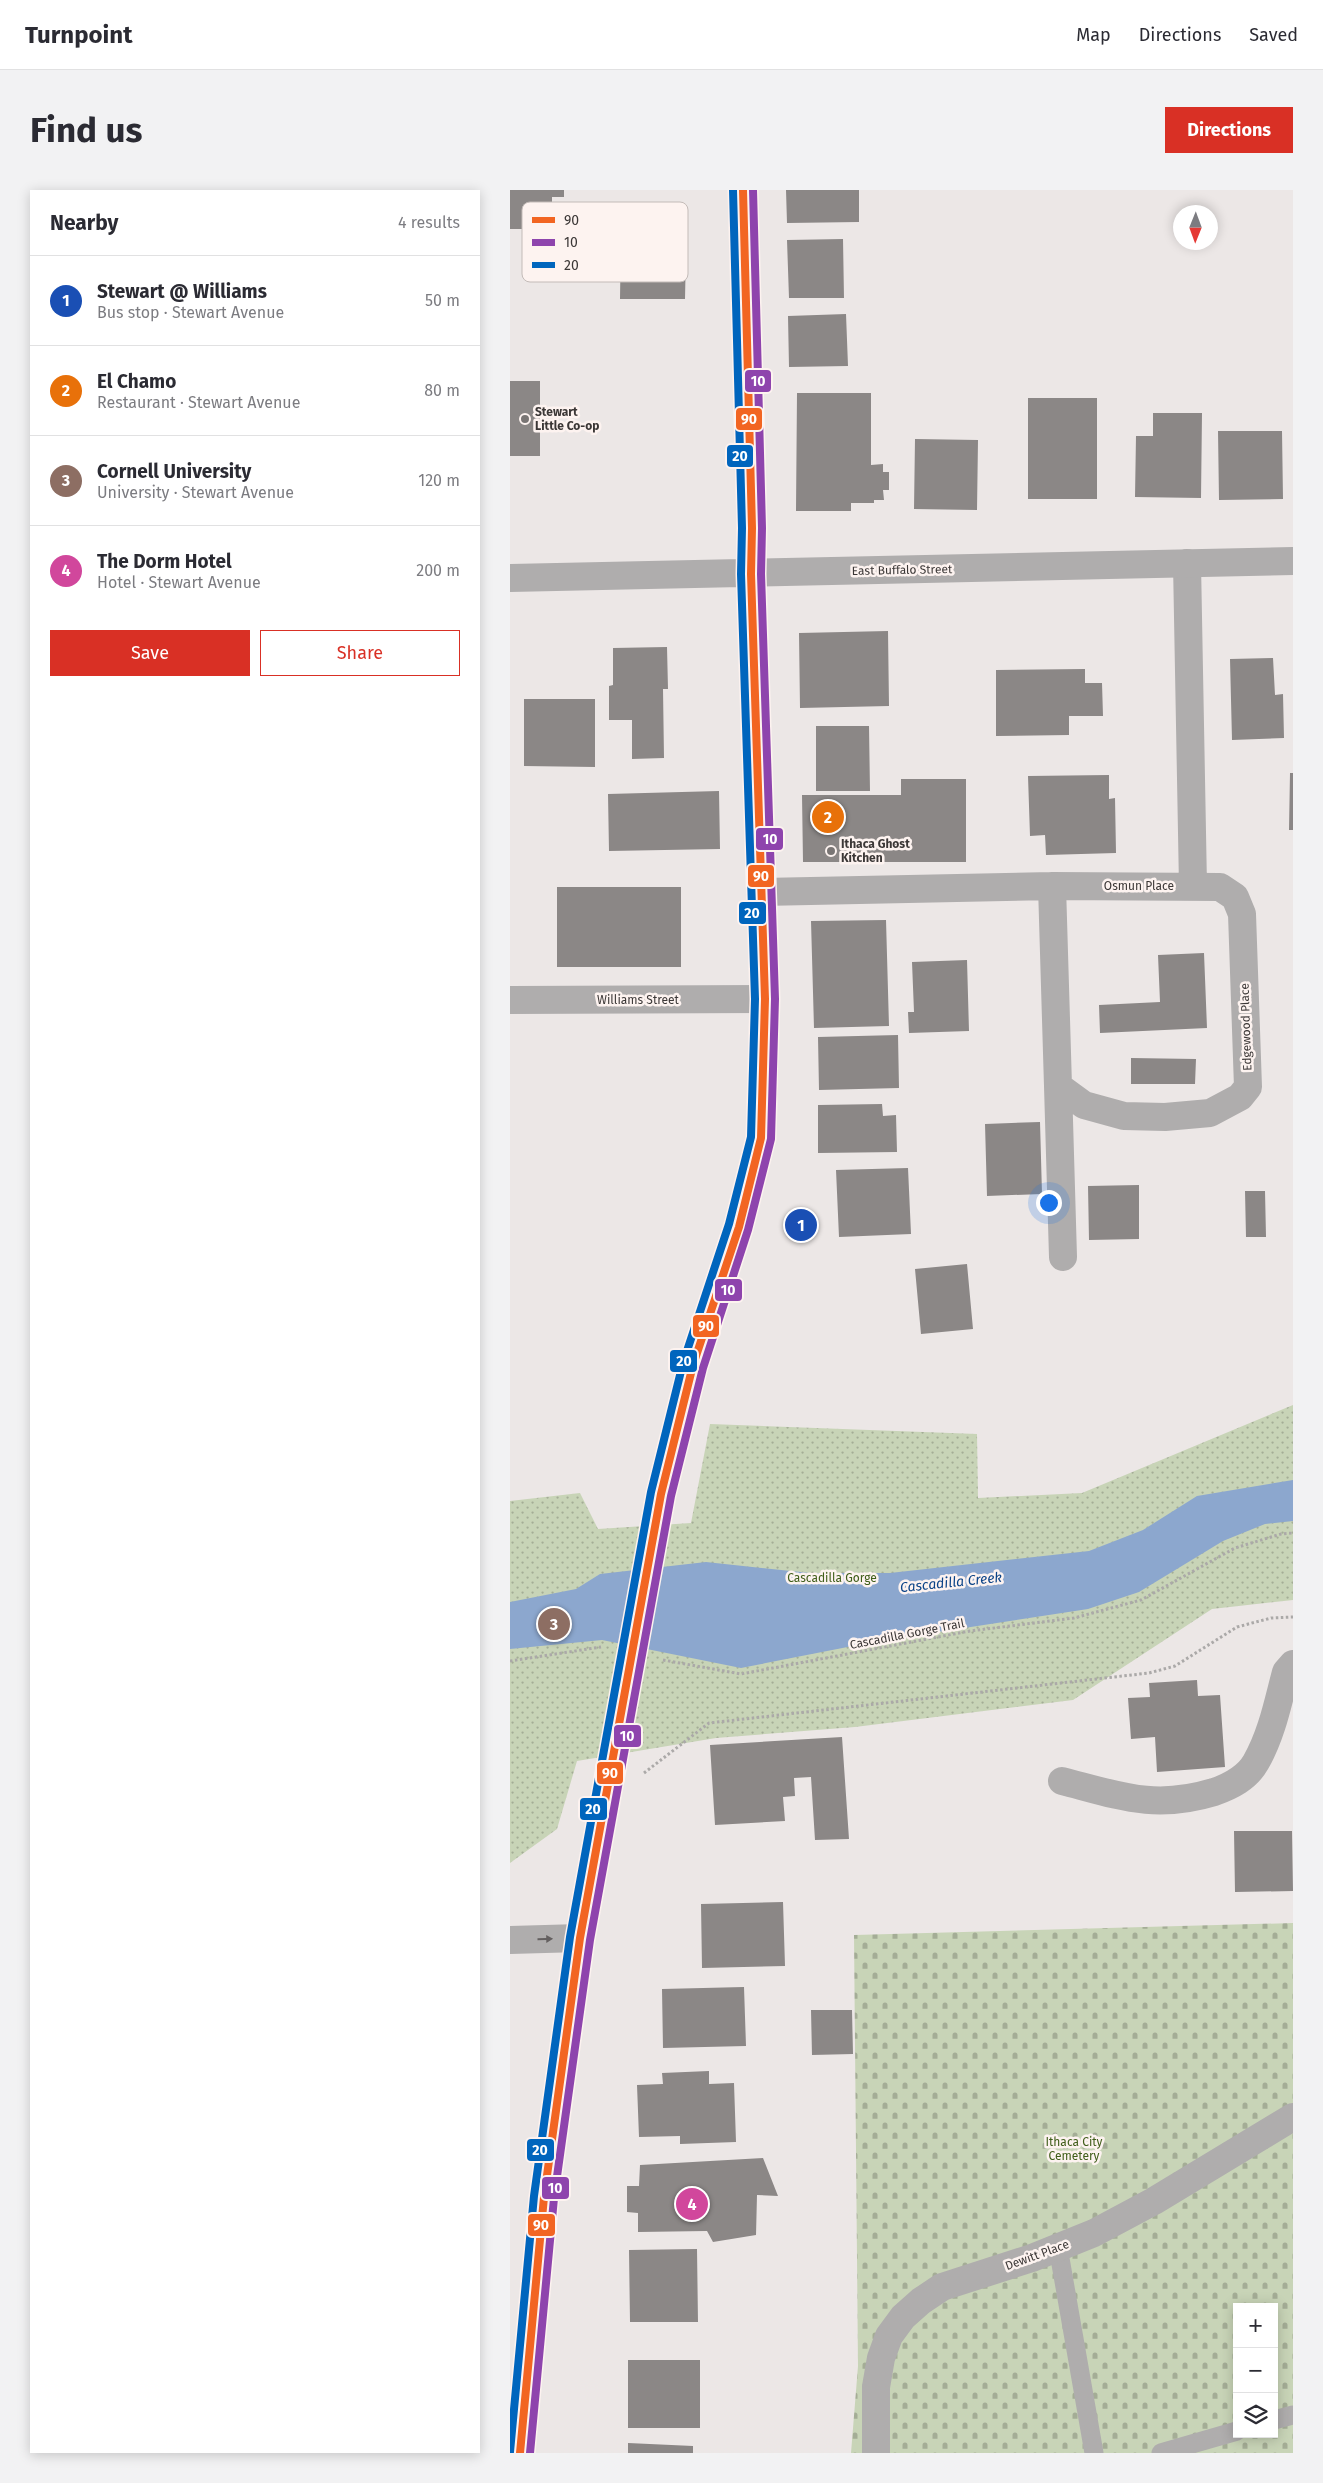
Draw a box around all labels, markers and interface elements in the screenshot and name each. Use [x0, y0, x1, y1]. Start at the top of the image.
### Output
text: Turnpoint [25, 21, 132, 49]
text: Map [1076, 24, 1111, 46]
text: Directions [1139, 24, 1221, 46]
text: Saved [1249, 24, 1298, 46]
button: Directions [1165, 107, 1293, 153]
text: Find us [30, 109, 142, 151]
legend [522, 202, 688, 282]
north arrow [1173, 205, 1218, 250]
text: Nearby [50, 210, 118, 236]
text: 90 [564, 212, 579, 229]
text: 4 results [398, 213, 460, 232]
text: 10 [564, 234, 578, 251]
text: 20 [564, 257, 579, 274]
text: Stewart @ Williams [97, 280, 267, 303]
text: 1 [62, 291, 70, 310]
text: 50 m [425, 291, 460, 310]
text: Bus stop · Stewart Avenue [97, 303, 284, 322]
line badge: 10 [744, 369, 772, 393]
text: El Chamo [97, 370, 176, 393]
text: 10 [751, 373, 765, 390]
text: 2 [62, 381, 70, 400]
text: 80 m [424, 381, 460, 400]
text: Restaurant · Stewart Avenue [97, 393, 300, 412]
place label: Stewart Little Co-op [535, 405, 599, 433]
line badge: 90 [735, 407, 763, 431]
text: 90 [741, 411, 757, 428]
marker: Stewart Little Co-op [519, 413, 531, 425]
line badge: 20 [726, 444, 754, 468]
text: 20 [732, 448, 748, 465]
text: Cornell University [97, 460, 251, 483]
text: 3 [62, 471, 70, 490]
text: 120 m [418, 471, 460, 490]
text: University · Stewart Avenue [97, 483, 294, 502]
text: The Dorm Hotel [97, 550, 232, 573]
text: 4 [61, 561, 71, 580]
text: 200 m [416, 561, 460, 580]
street label: East Buffalo Street [852, 562, 953, 578]
text: Hotel · Stewart Avenue [97, 573, 261, 592]
button: Save [50, 630, 250, 676]
button: Share [260, 630, 460, 676]
pin: 2 [812, 798, 844, 836]
line badge: 10 [755, 827, 784, 851]
text: 10 [763, 831, 777, 848]
place label: Ithaca Ghost Kitchen [841, 837, 910, 865]
marker: Ithaca Ghost Kitchen [825, 845, 837, 857]
line badge: 90 [747, 864, 775, 888]
text: 90 [753, 868, 769, 885]
street label: Osmun Place [1104, 879, 1174, 893]
line badge: 20 [738, 901, 767, 925]
text: 20 [744, 905, 760, 922]
street label: Edgewood Place [1237, 983, 1255, 1071]
street label: Williams Street [597, 993, 680, 1007]
your location [1036, 1190, 1062, 1216]
pin: 1 [785, 1206, 817, 1244]
line badge: 10 [714, 1278, 743, 1302]
text: 10 [721, 1282, 735, 1299]
line badge: 90 [692, 1314, 720, 1338]
text: 90 [698, 1318, 714, 1335]
line badge: 20 [669, 1349, 698, 1373]
text: 20 [676, 1353, 692, 1370]
water label: Cascadilla Creek [899, 1569, 1003, 1596]
park label: Cascadilla Gorge [787, 1571, 877, 1585]
pin: 3 [538, 1605, 570, 1643]
street label: Cascadilla Gorge Trail [849, 1616, 966, 1652]
line badge: 10 [613, 1724, 642, 1748]
text: 10 [620, 1728, 634, 1745]
line badge: 90 [596, 1761, 624, 1785]
text: 90 [602, 1765, 618, 1782]
line badge: 20 [579, 1797, 608, 1821]
text: 20 [585, 1801, 601, 1818]
one-way arrow [537, 1935, 553, 1943]
park label: Ithaca City Cemetery [1045, 2135, 1103, 2163]
line badge: 20 [526, 2138, 555, 2162]
text: 20 [532, 2142, 548, 2159]
line badge: 10 [541, 2176, 570, 2200]
text: 10 [548, 2180, 562, 2197]
pin: 4 [676, 2185, 708, 2223]
line badge: 90 [527, 2213, 556, 2237]
text: 90 [533, 2217, 549, 2234]
street label: Dewitt Place [1003, 2237, 1071, 2273]
map controls [1233, 2303, 1278, 2438]
button: + [1233, 2303, 1278, 2348]
button: − [1233, 2348, 1278, 2393]
button: layers [1233, 2393, 1278, 2438]

